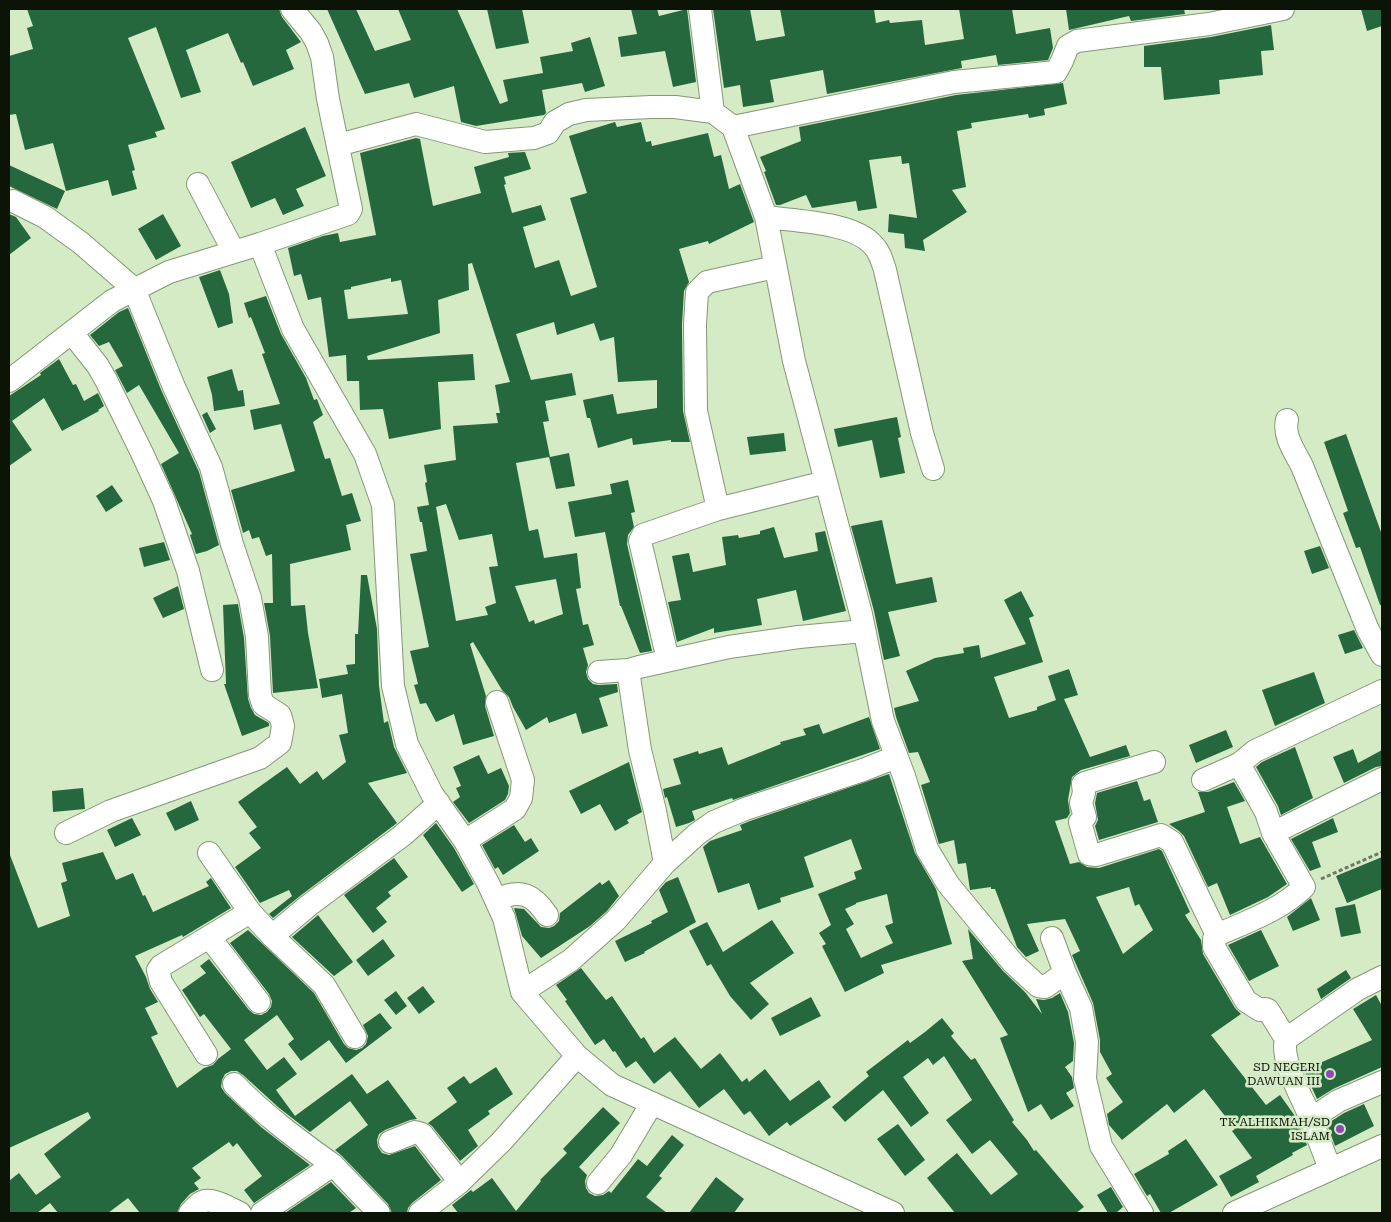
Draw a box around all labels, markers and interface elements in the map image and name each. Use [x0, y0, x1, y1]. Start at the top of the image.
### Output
place label: SD NEGERI DAWUAN III [1247, 1060, 1320, 1088]
marker: SD NEGERI DAWUAN III [1324, 1068, 1336, 1080]
place label: TK ALHIKMAH/SD ISLAM [1220, 1115, 1330, 1143]
marker: TK ALHIKMAH/SD ISLAM [1334, 1123, 1346, 1135]

